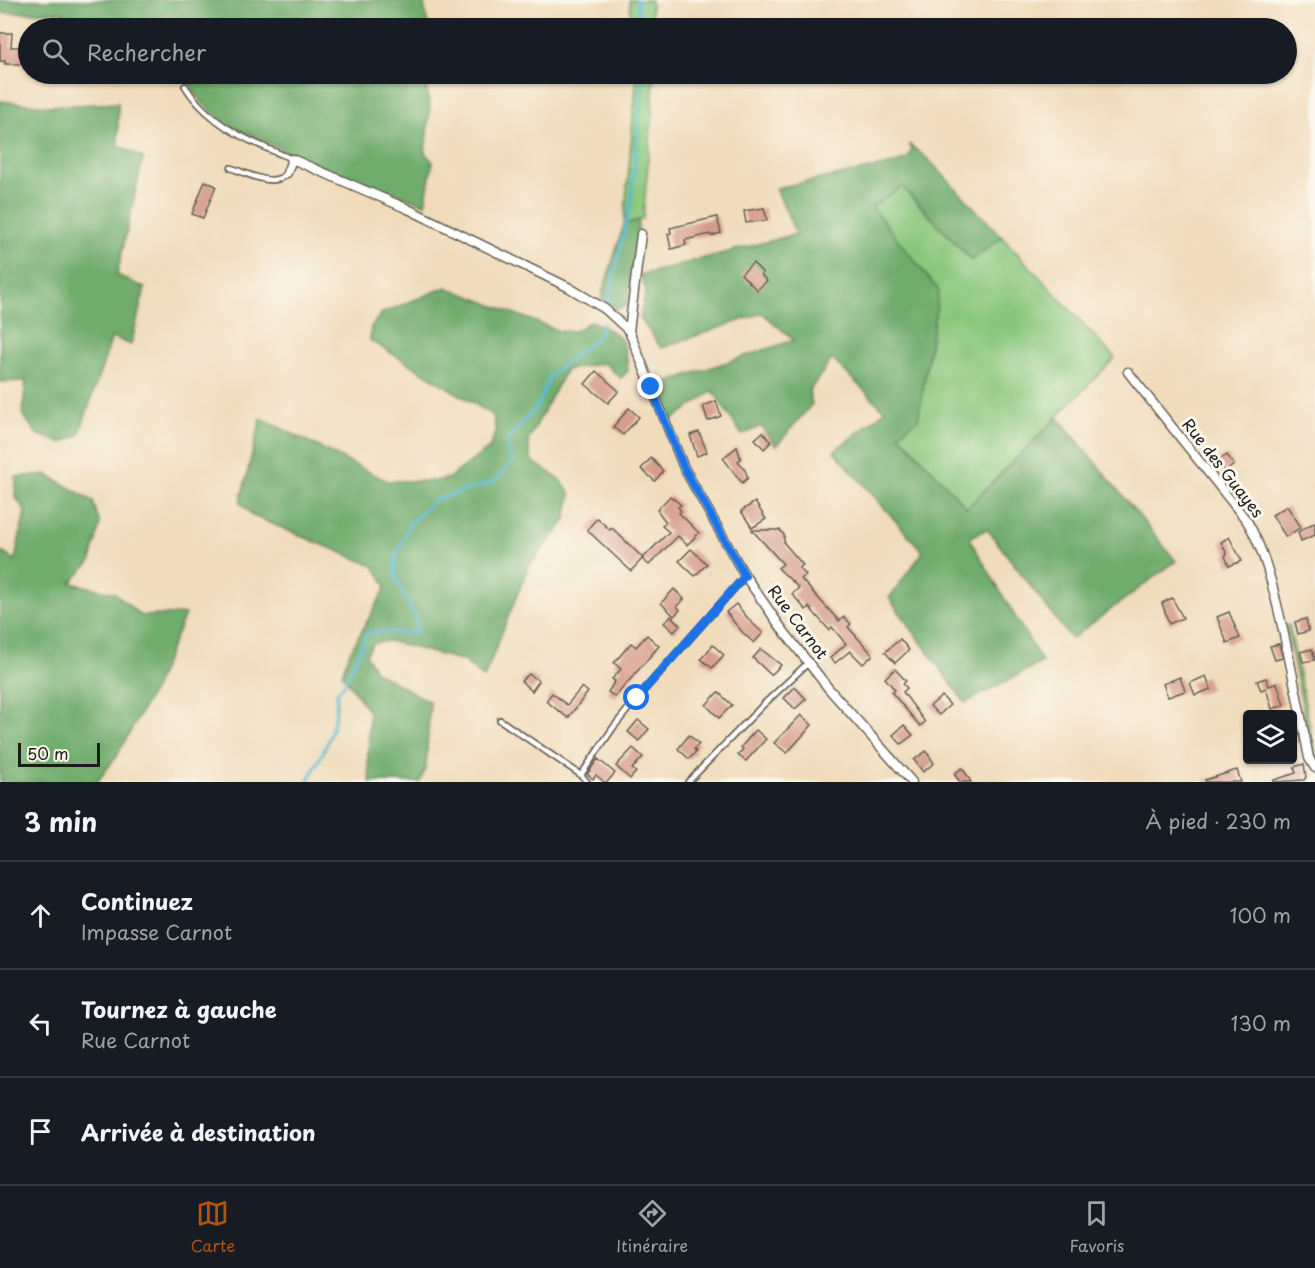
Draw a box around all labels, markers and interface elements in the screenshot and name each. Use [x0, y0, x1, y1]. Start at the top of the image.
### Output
search box [18, 18, 1297, 84]
icon: search [39, 35, 72, 68]
text: Rechercher [87, 35, 206, 68]
route end [637, 373, 663, 399]
street label: Rue des Guayes [1177, 413, 1270, 522]
street label: Rue Carnot [763, 579, 835, 664]
route start [623, 684, 649, 710]
map controls [1243, 710, 1297, 764]
button: layers [1243, 710, 1297, 764]
scale bar [18, 740, 100, 768]
text: 50 m [27, 741, 68, 765]
text: 3 min [24, 802, 97, 841]
text: À pied · 230 m [1146, 806, 1291, 836]
text: Continuez [81, 884, 193, 917]
icon: ahead [24, 899, 57, 932]
text: 100 m [1230, 900, 1291, 930]
text: Impasse Carnot [81, 917, 232, 947]
text: Tournez à gauche [81, 992, 277, 1025]
icon: left [24, 1007, 57, 1040]
text: 130 m [1231, 1008, 1291, 1038]
text: Rue Carnot [81, 1025, 190, 1055]
icon: arrive [24, 1115, 57, 1148]
text: Arrivée à destination [81, 1115, 315, 1148]
tab: Carte [191, 1197, 235, 1257]
tab: Itinéraire [616, 1197, 688, 1257]
tab: Favoris [1069, 1197, 1124, 1257]

